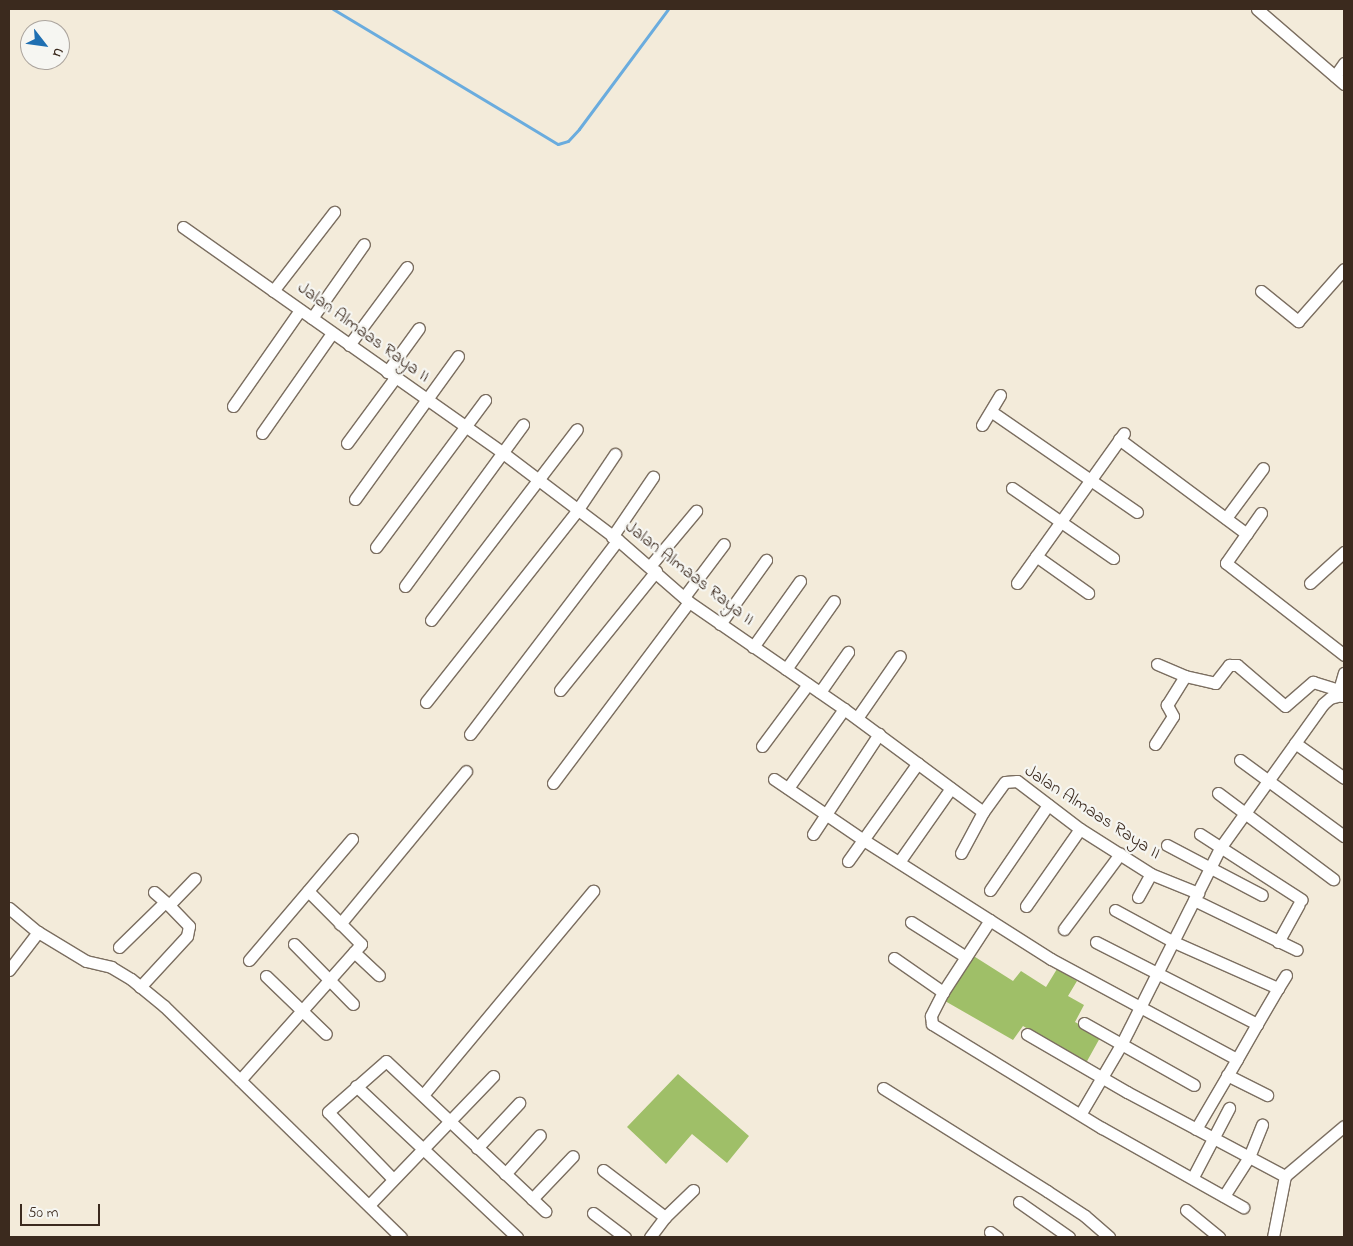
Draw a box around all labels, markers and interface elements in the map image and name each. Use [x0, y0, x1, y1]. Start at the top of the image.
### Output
north arrow [20, 20, 70, 70]
text: U [46, 43, 69, 61]
street label: Jalan Almaas Raya II [293, 278, 433, 388]
street label: Jalan Almaas Raya II [620, 517, 758, 631]
street label: Jalan Almaas Raya II [1020, 761, 1164, 865]
scale bar [22, 1194, 102, 1226]
text: 50 m [28, 1202, 58, 1224]

